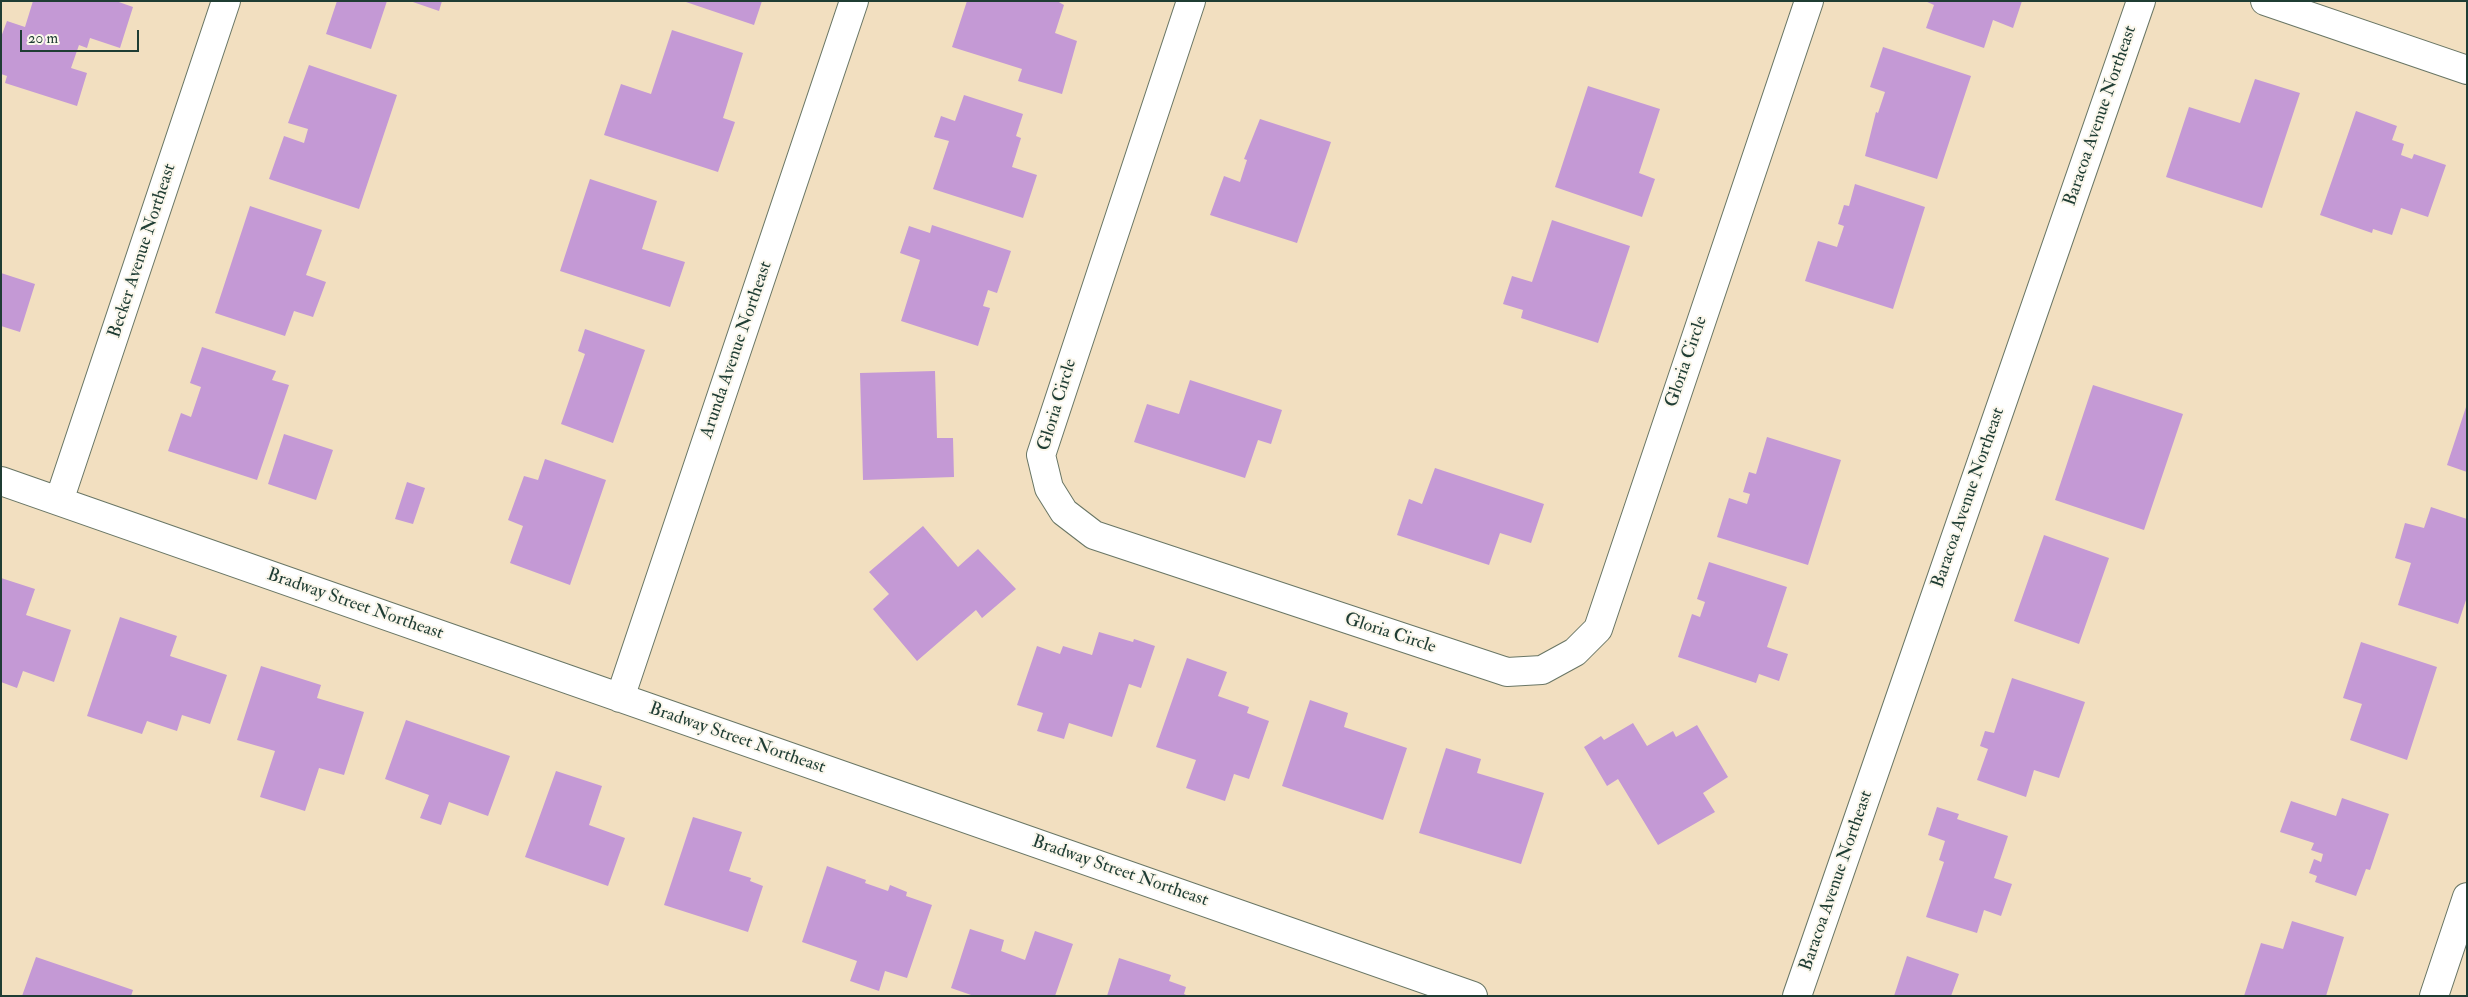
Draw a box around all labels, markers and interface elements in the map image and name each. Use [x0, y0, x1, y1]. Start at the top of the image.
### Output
scale bar [22, 20, 141, 52]
street label: Baracoa Avenue Northeast [2060, 23, 2142, 209]
text: 20 m [28, 29, 58, 48]
street label: Becker Avenue Northeast [105, 161, 181, 341]
street label: Arunda Avenue Northeast [697, 259, 777, 441]
street label: Gloria Circle [1661, 314, 1713, 410]
street label: Gloria Circle [1034, 357, 1082, 453]
street label: Baracoa Avenue Northeast [1928, 405, 2010, 591]
street label: Bradway Street Northeast [264, 565, 446, 645]
street label: Gloria Circle [1342, 609, 1438, 659]
street label: Bradway Street Northeast [646, 699, 828, 779]
street label: Baracoa Avenue Northeast [1796, 788, 1878, 974]
street label: Bradway Street Northeast [1029, 832, 1211, 912]

